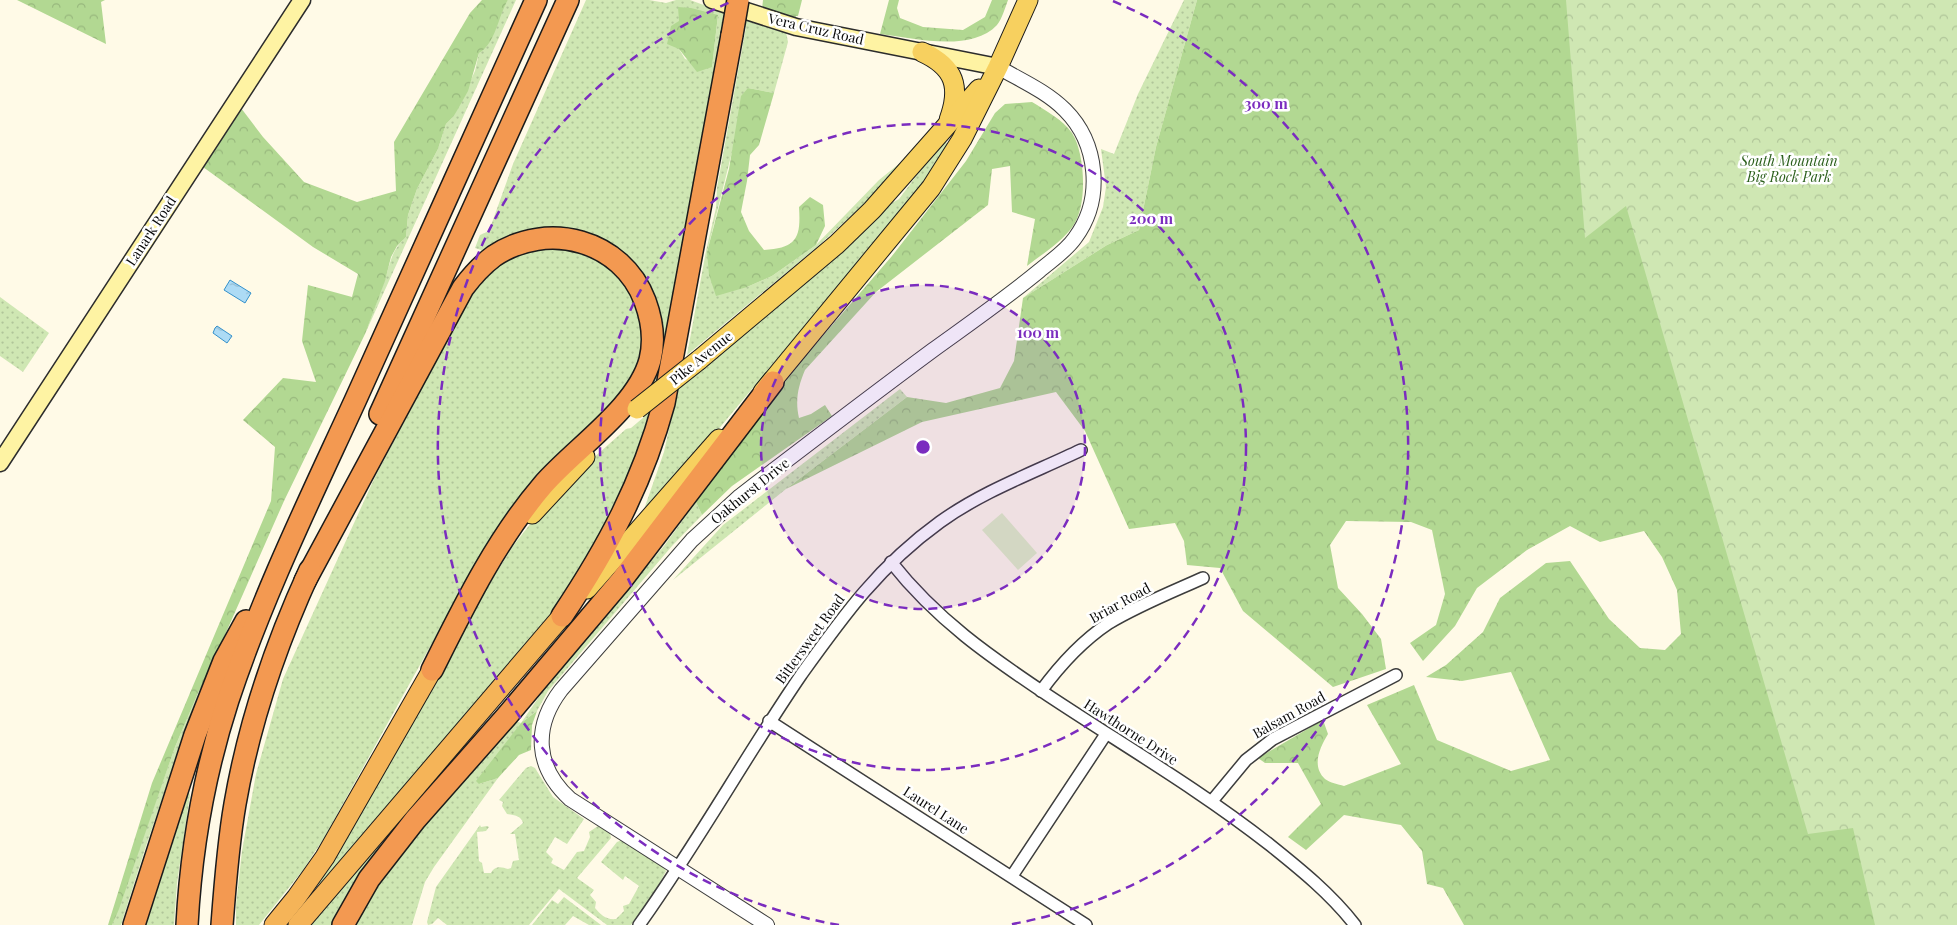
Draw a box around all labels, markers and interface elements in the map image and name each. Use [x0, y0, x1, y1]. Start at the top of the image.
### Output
street label: Vera Cruz Road [765, 8, 866, 49]
text: 300 m [1244, 93, 1288, 113]
park label: South Mountain Big Rock Park [1739, 151, 1838, 186]
street label: Lanark Road [121, 192, 180, 269]
text: 200 m [1129, 208, 1174, 228]
text: 100 m [1017, 322, 1060, 342]
street label: Pike Avenue [665, 326, 736, 389]
centre of rings [914, 438, 932, 456]
street label: Oakhurst Drive [706, 453, 793, 528]
street label: Briar Road [1086, 578, 1154, 627]
street label: Bittersweet Road [771, 590, 849, 687]
street label: Balsam Road [1249, 687, 1329, 742]
street label: Hawthorne Drive [1081, 694, 1182, 769]
street label: Laurel Lane [900, 781, 973, 838]

